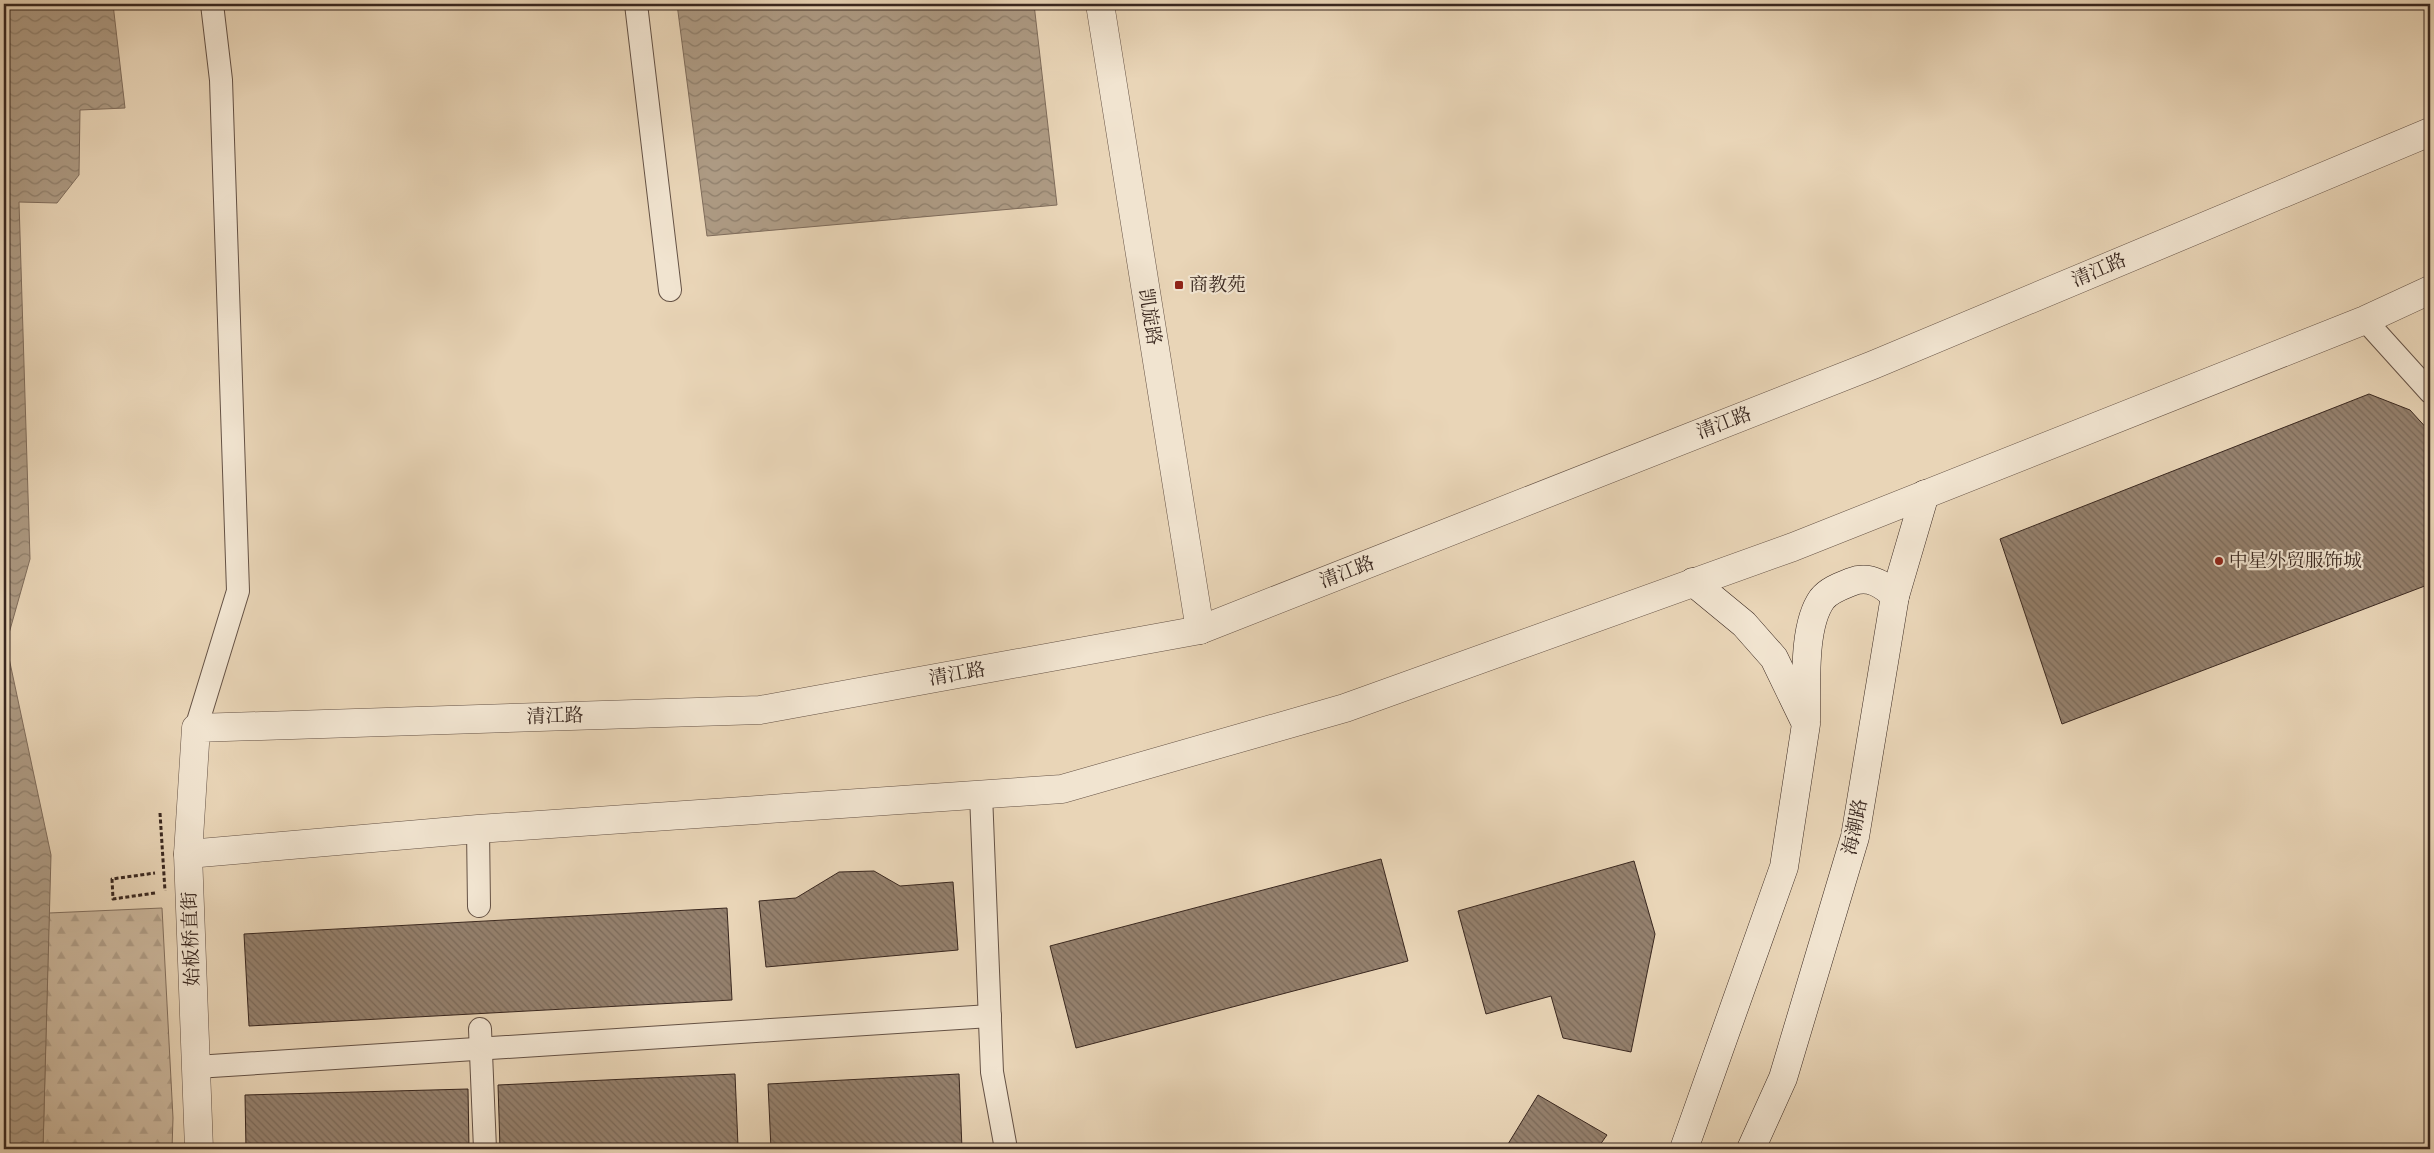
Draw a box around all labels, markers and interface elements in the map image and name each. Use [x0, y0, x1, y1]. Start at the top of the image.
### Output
street label: 清江路 [2068, 248, 2130, 292]
place label: 商教苑 [1189, 273, 1246, 297]
marker: 商教苑 [1173, 279, 1185, 291]
street label: 凯旋路 [1134, 287, 1166, 347]
street label: 清江路 [1693, 402, 1755, 444]
place label: 中星外贸服饰城 [2229, 549, 2362, 573]
street label: 清江路 [1316, 551, 1378, 593]
marker: 中星外贸服饰城 [2213, 555, 2225, 567]
street label: 清江路 [927, 657, 987, 691]
street label: 清江路 [526, 703, 584, 729]
street label: 海潮路 [1837, 797, 1873, 857]
street label: 始板桥直街 [177, 891, 205, 987]

